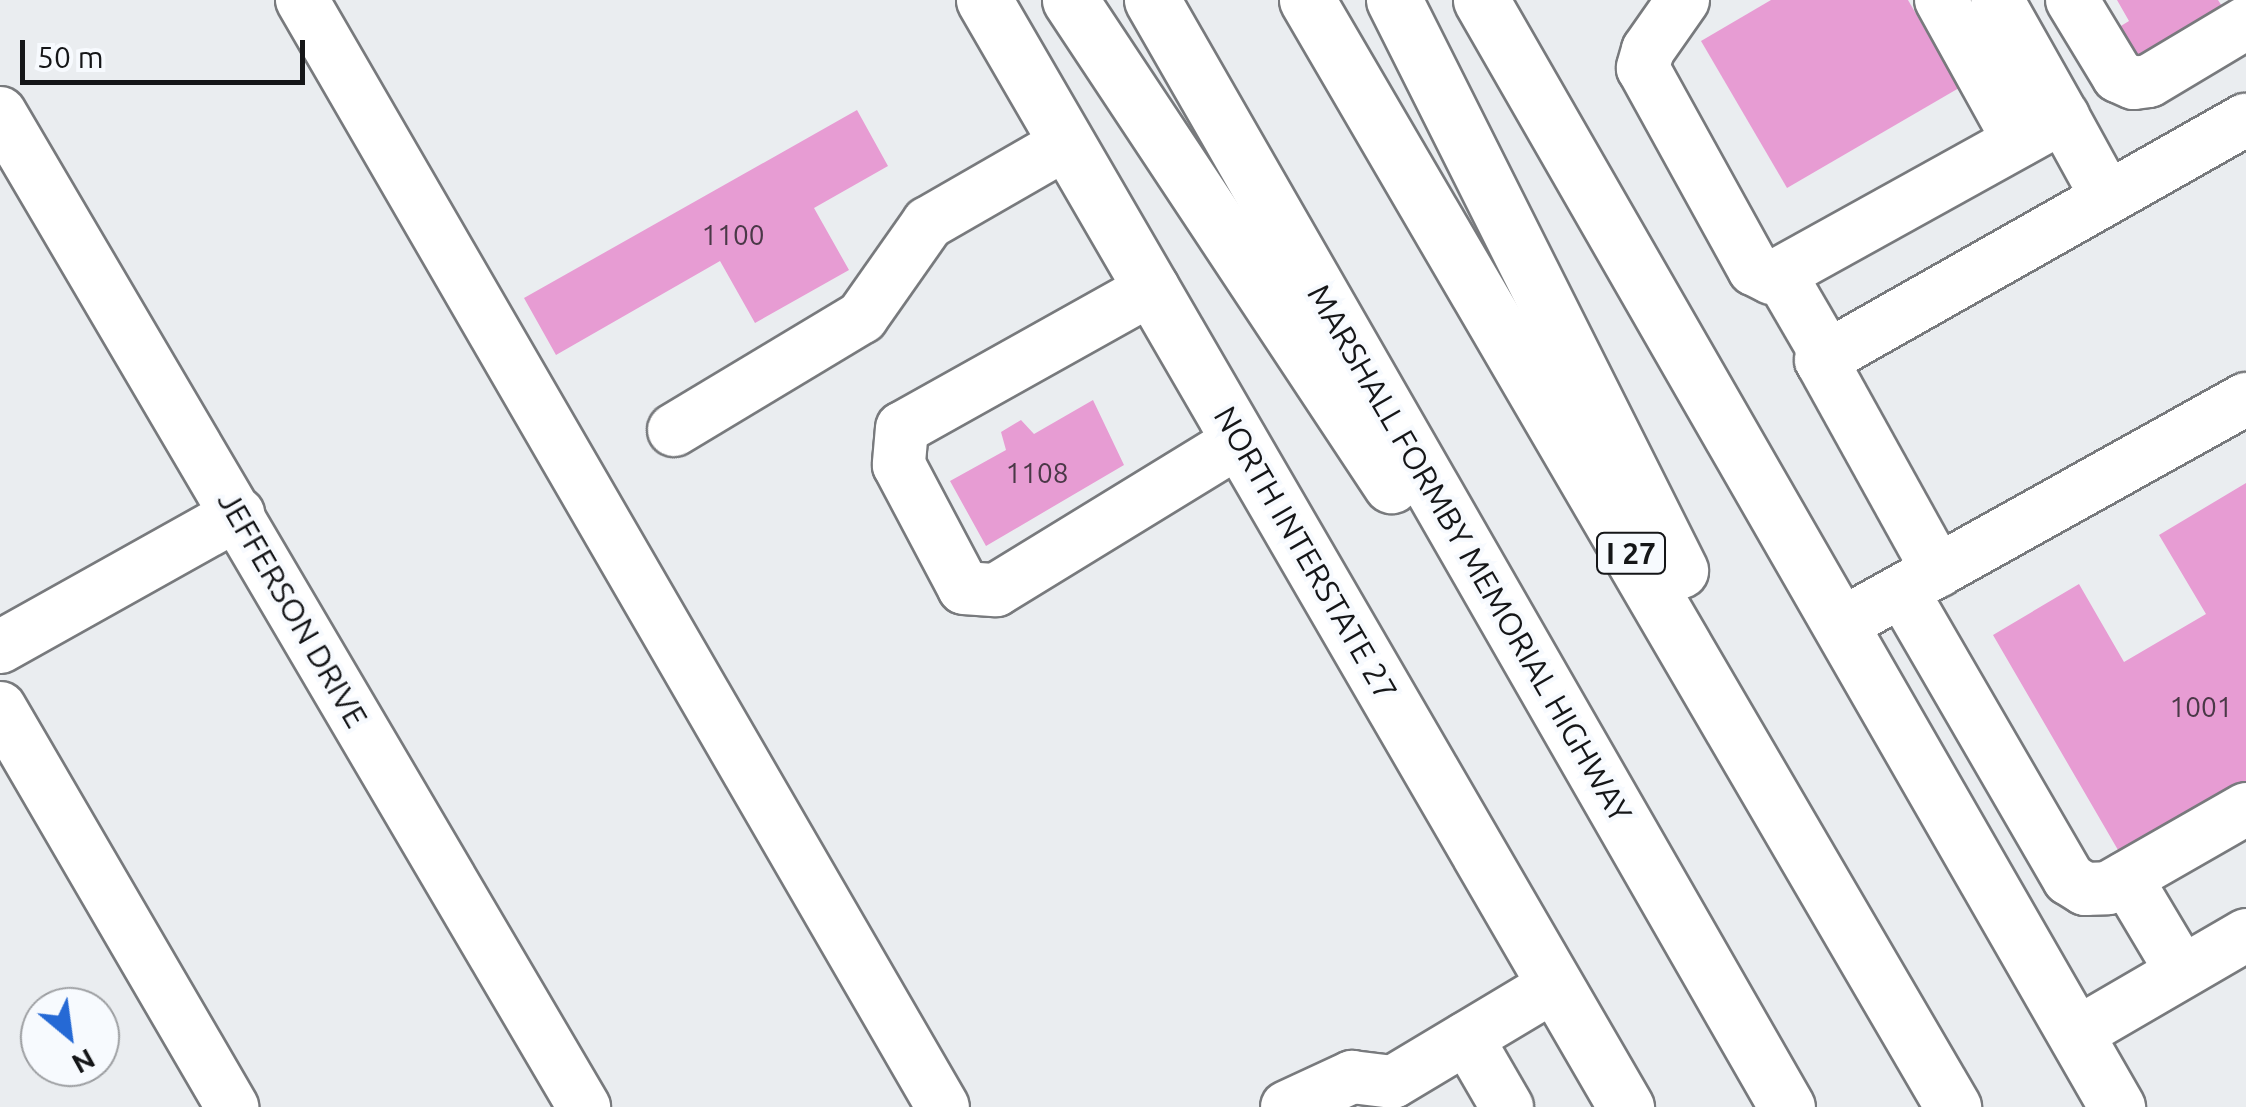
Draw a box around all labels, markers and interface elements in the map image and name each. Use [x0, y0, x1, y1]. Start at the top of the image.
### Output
scale bar [25, 20, 310, 82]
text: 50 m [37, 40, 104, 74]
house number: 1100 [701, 218, 765, 252]
street label: MARSHALL FORMBY MEMORIAL HIGHWAY [1300, 277, 1640, 829]
street label: NORTH INTERSTATE 27 [1206, 399, 1406, 707]
house number: 1108 [1005, 456, 1069, 490]
street label: JEFFERSON DRIVE [210, 484, 376, 734]
road number: I 27 [1596, 528, 1666, 578]
house number: 1001 [2169, 690, 2233, 724]
north arrow [20, 987, 120, 1087]
text: N [67, 1043, 100, 1081]

